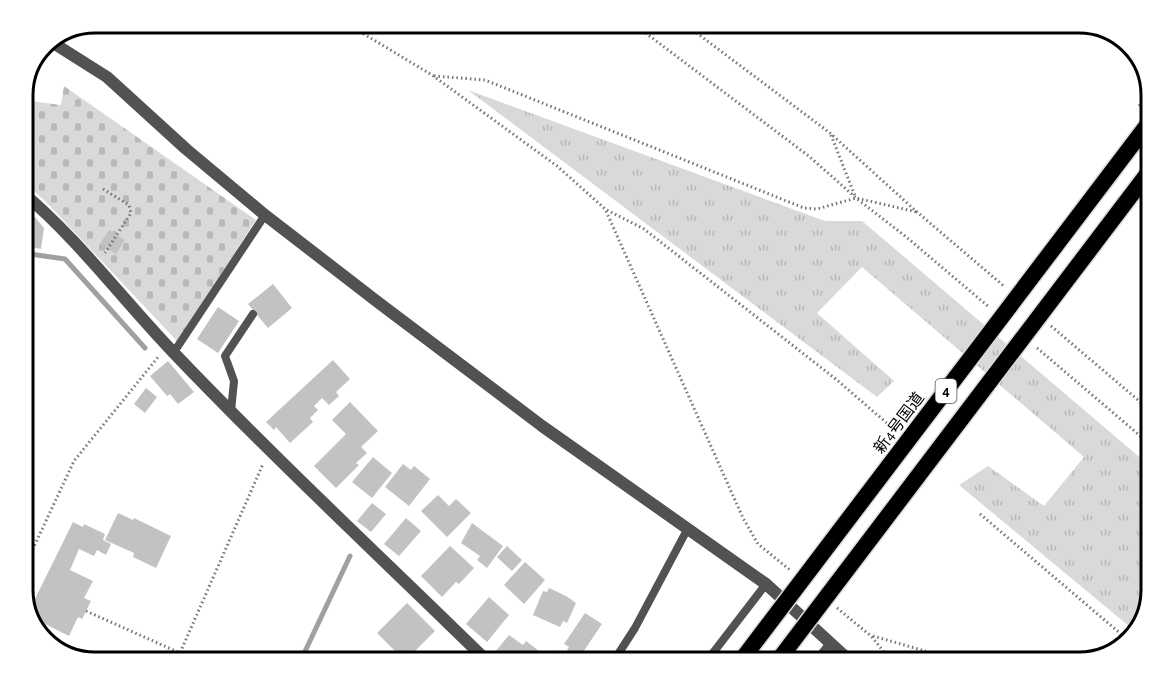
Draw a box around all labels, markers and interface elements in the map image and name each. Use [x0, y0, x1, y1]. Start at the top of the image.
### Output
road number: 4 [936, 379, 956, 403]
street label: 新4号国道 [870, 389, 927, 456]

